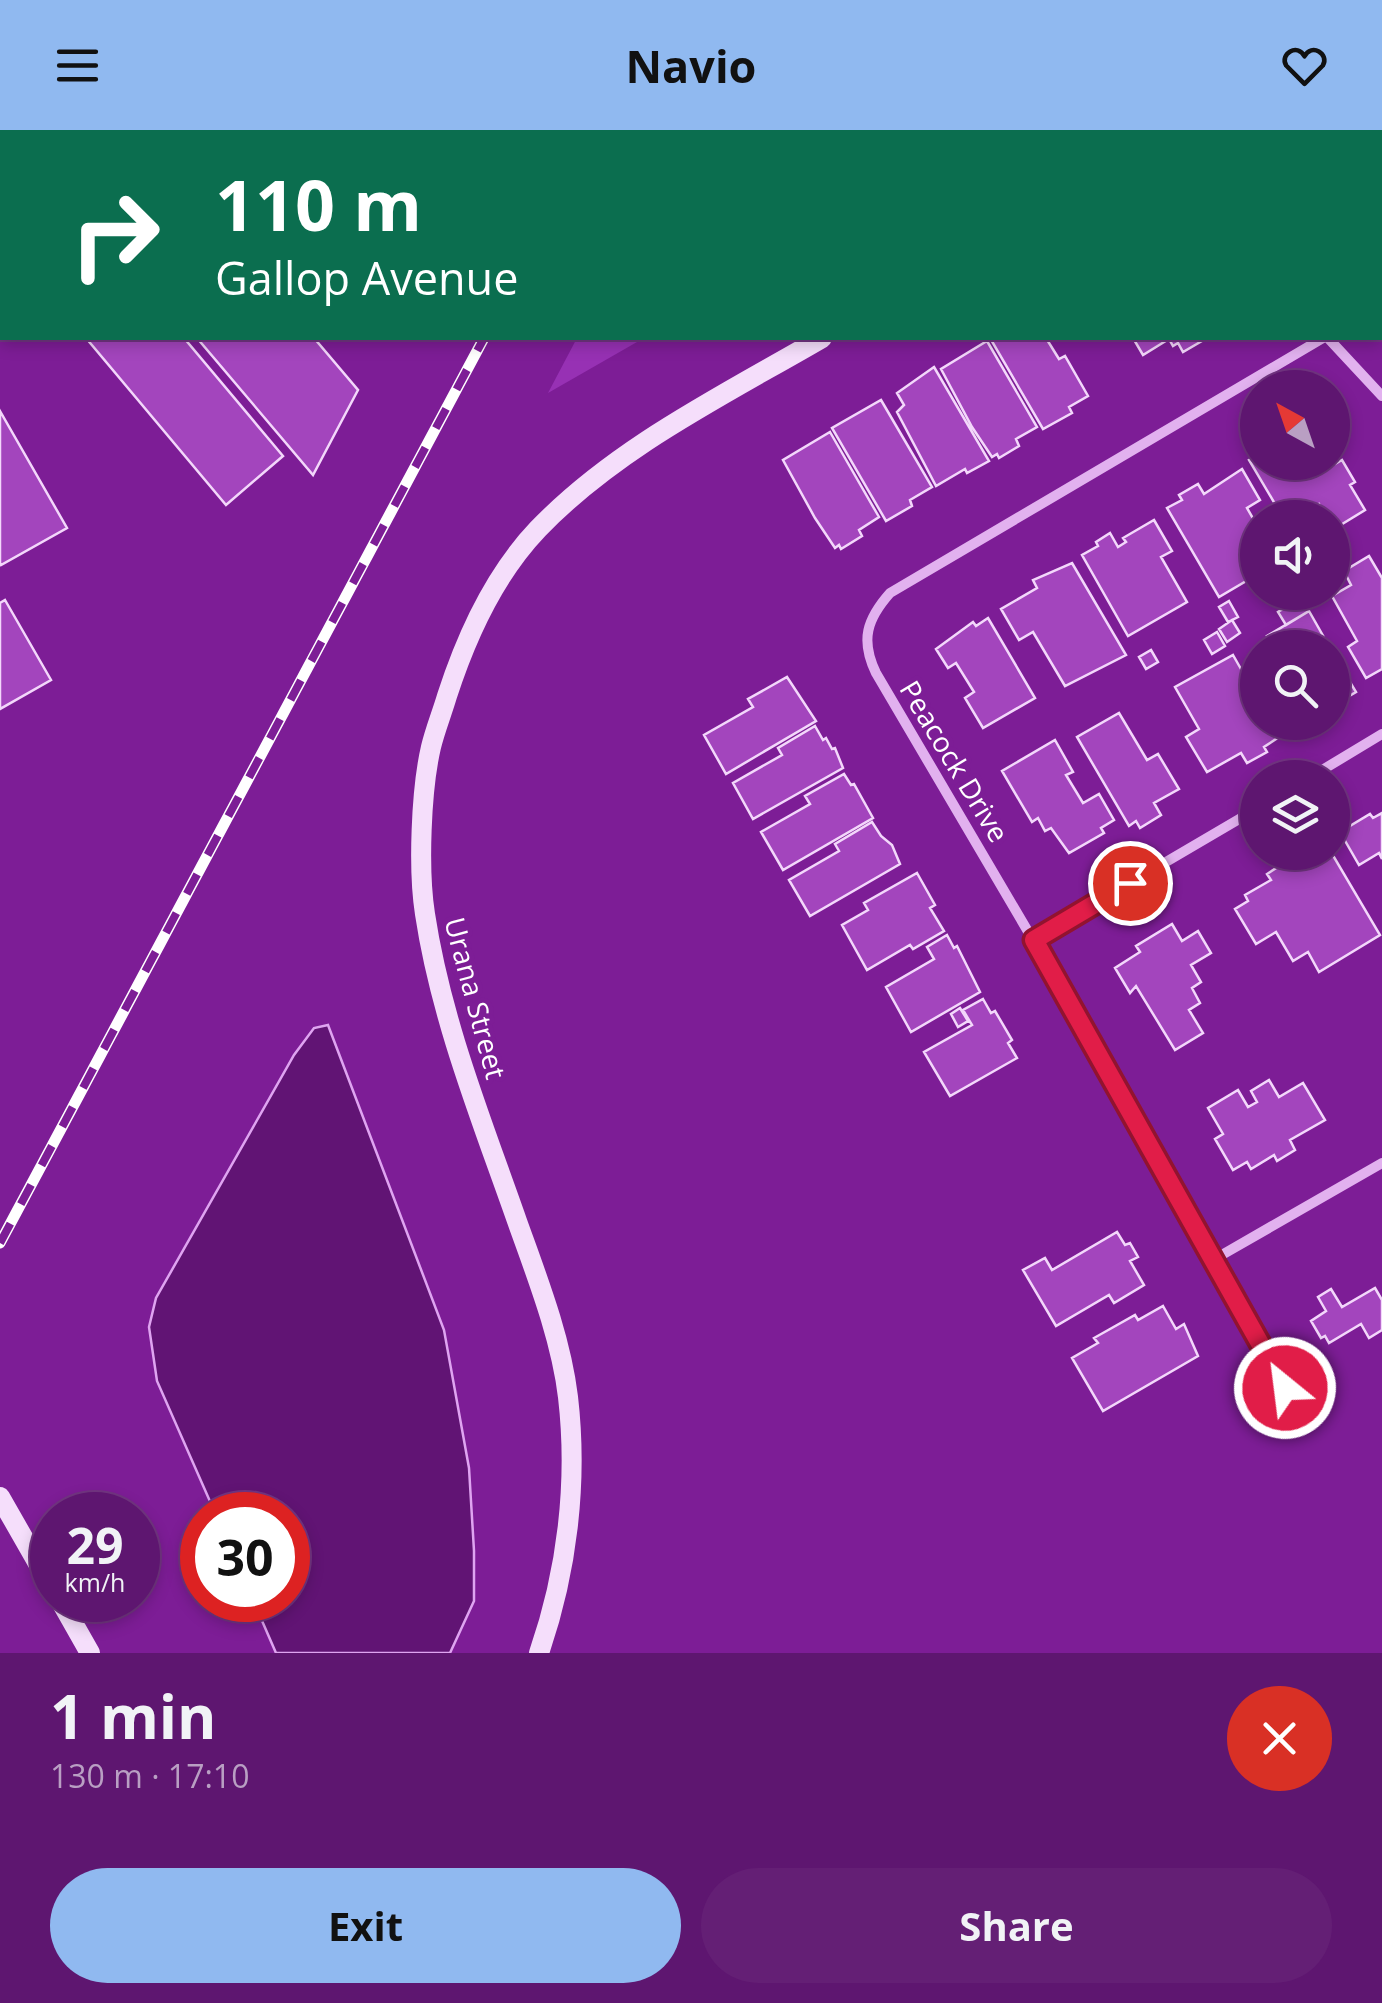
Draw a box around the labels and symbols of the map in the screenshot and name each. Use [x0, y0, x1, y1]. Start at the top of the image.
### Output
north arrow [1240, 370, 1350, 480]
street label: Peacock Drive [892, 673, 1018, 849]
pin [1088, 841, 1173, 926]
street label: Urana Street [436, 913, 516, 1083]
position arrow [1233, 1336, 1337, 1440]
speed limit sign: 30 [180, 1492, 310, 1622]

